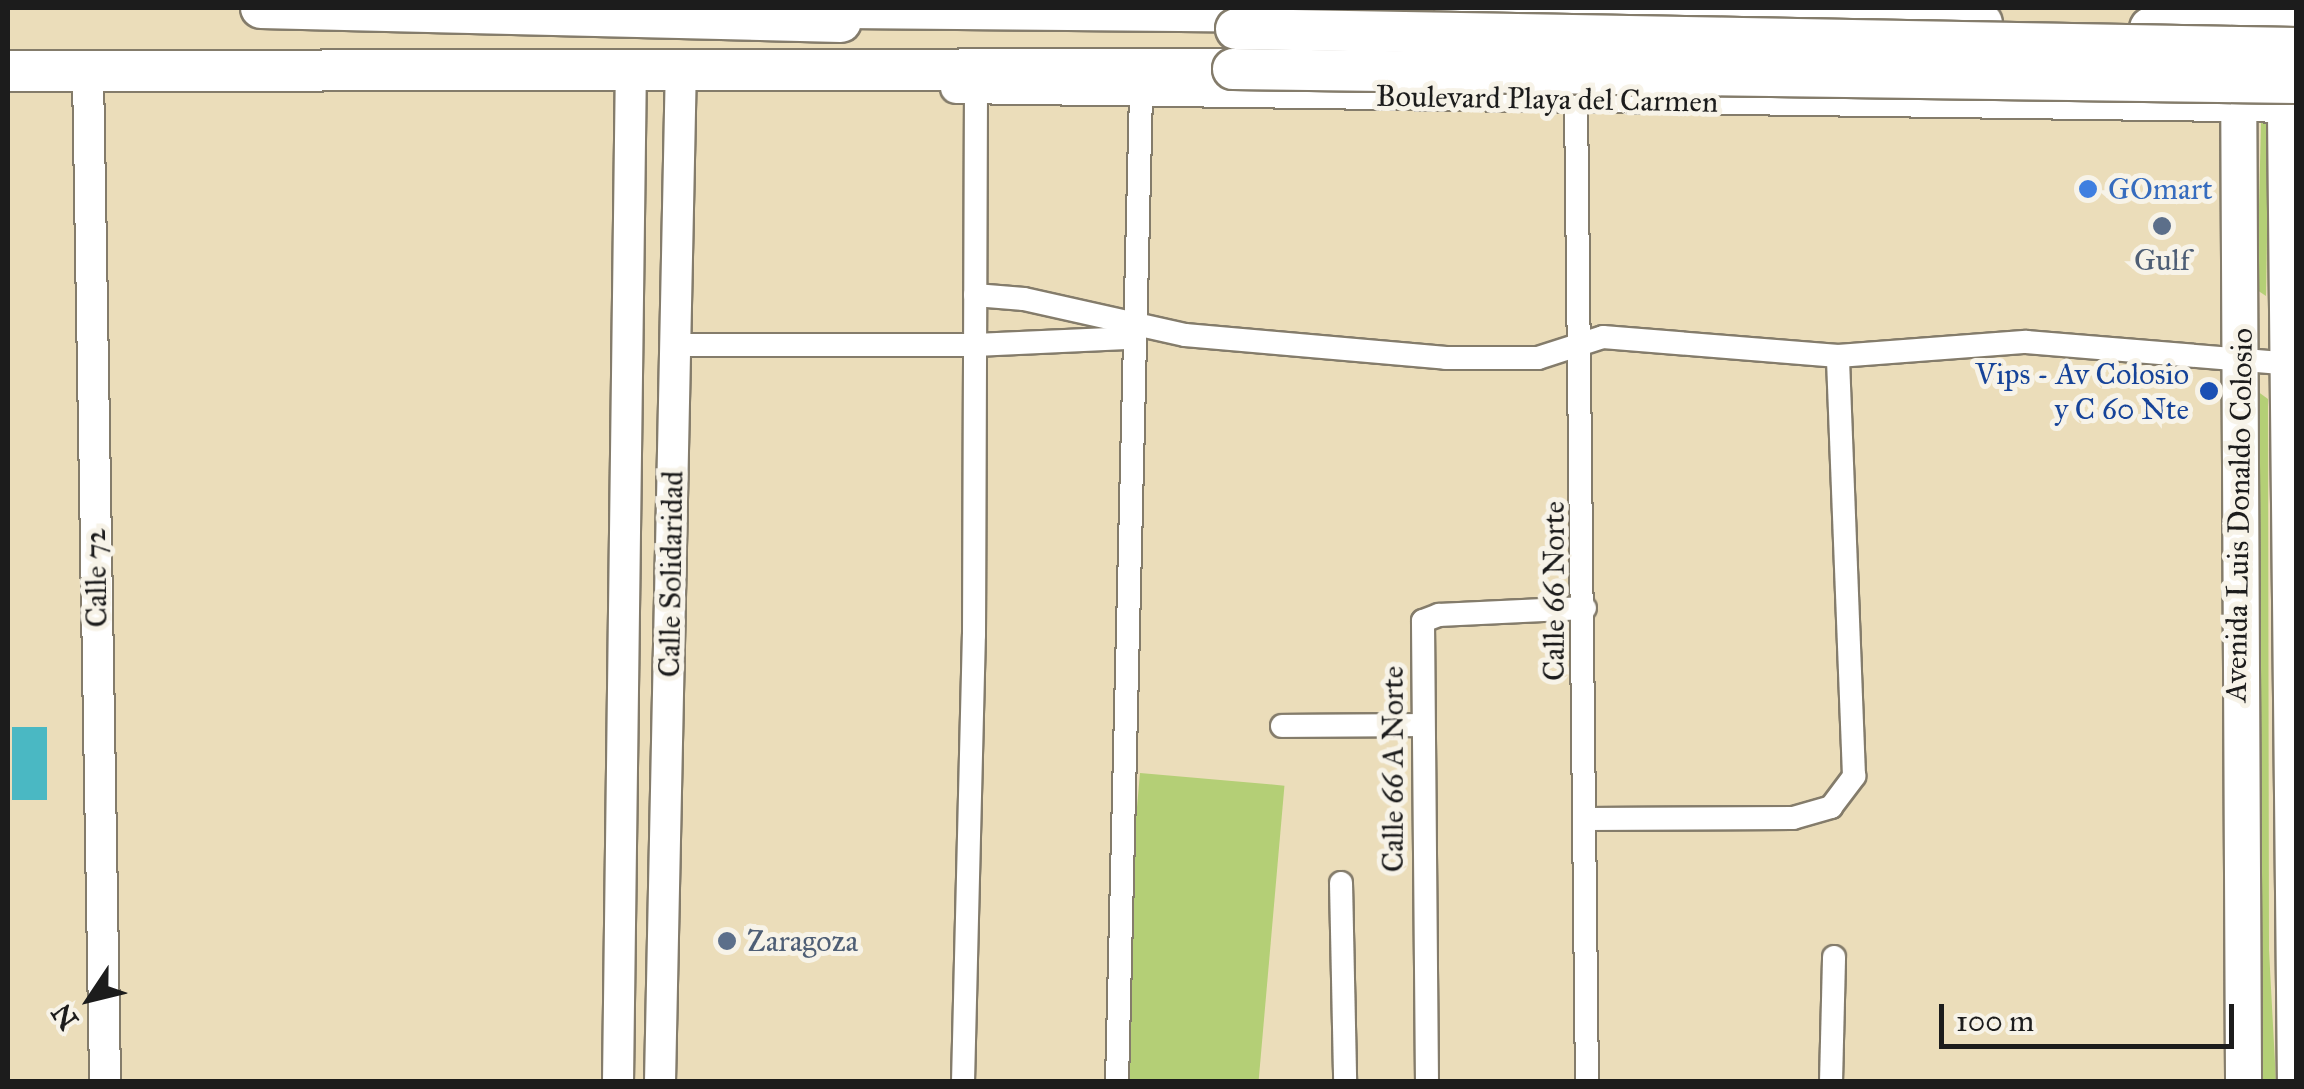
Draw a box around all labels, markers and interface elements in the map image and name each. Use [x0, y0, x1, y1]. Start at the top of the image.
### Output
street label: Boulevard Playa del Carmen [1376, 78, 1718, 120]
place label: GOmart [2108, 171, 2213, 207]
marker: GOmart [2077, 178, 2099, 200]
marker: Gulf [2151, 215, 2173, 237]
place label: Gulf [2134, 242, 2190, 278]
street label: Avenida Luis Donaldo Colosio [2218, 328, 2260, 702]
place label: Vips - Av Colosio y C 60 Nte [1975, 356, 2189, 426]
marker: Vips - Av Colosio y C 60 Nte [2198, 380, 2220, 402]
street label: Calle Solidaridad [651, 470, 691, 678]
street label: Calle 66 Norte [1536, 501, 1572, 681]
street label: Calle 72 [77, 528, 115, 628]
street label: Calle 66 A Norte [1375, 666, 1411, 872]
place label: Zaragoza [747, 923, 858, 959]
marker: Zaragoza [716, 930, 738, 952]
north arrow [40, 949, 140, 1049]
scale bar [1944, 984, 2239, 1046]
text: N [44, 997, 86, 1036]
text: 100 m [1956, 1003, 2034, 1039]

